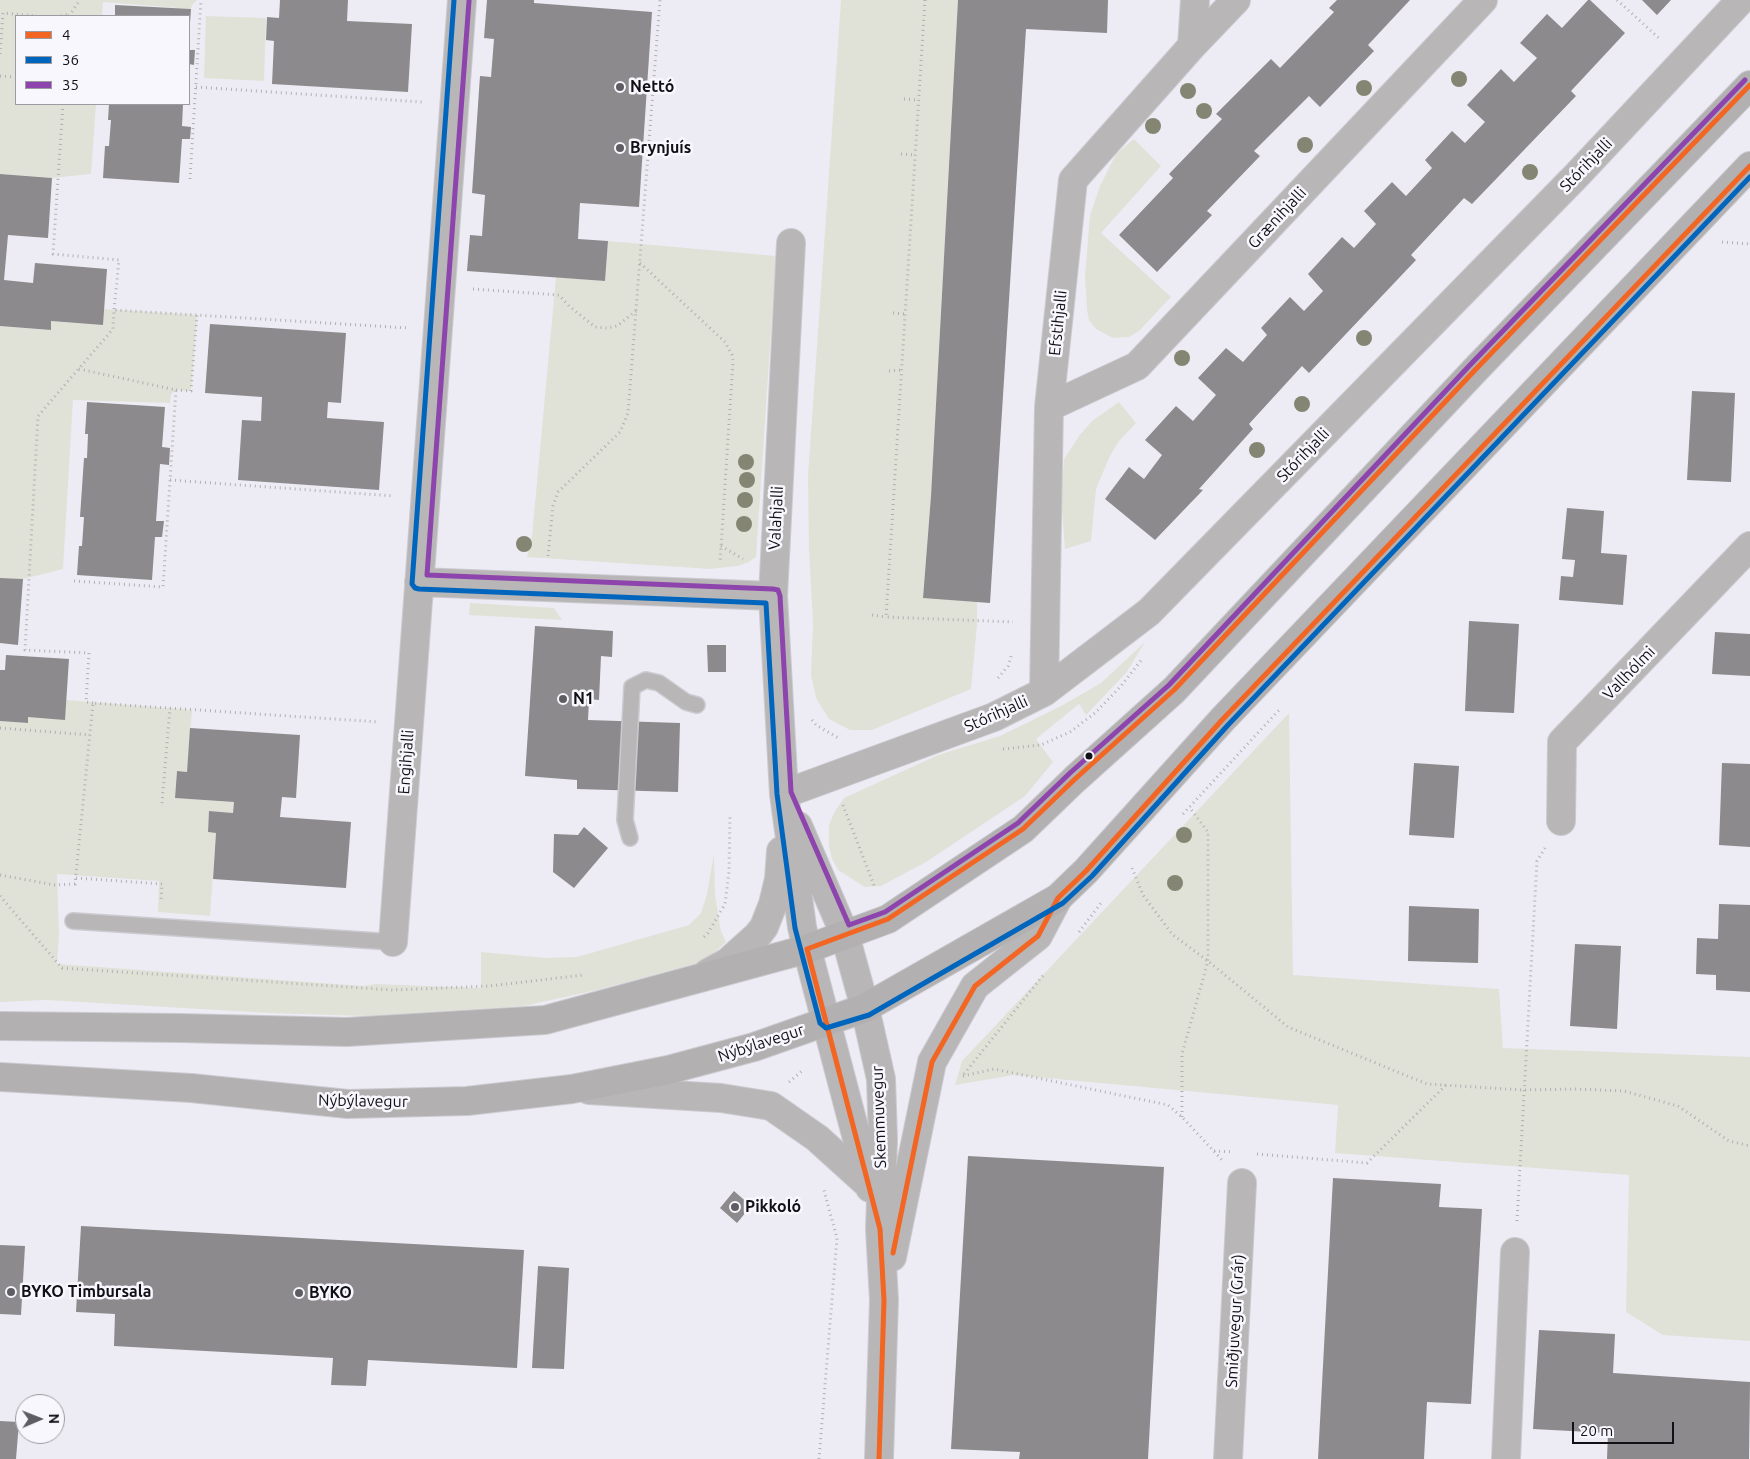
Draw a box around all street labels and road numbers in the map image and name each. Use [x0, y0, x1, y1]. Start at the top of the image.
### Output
street label: Stórihjalli [1556, 134, 1616, 196]
street label: Grænihjalli [1244, 183, 1310, 253]
street label: Efstihjalli [1045, 289, 1071, 357]
street label: Stórihjalli [1273, 424, 1333, 486]
street label: Valahjalli [765, 486, 787, 550]
street label: Vallhólmi [1599, 642, 1659, 704]
street label: Stórihjalli [961, 692, 1031, 736]
street label: Engihjalli [394, 729, 418, 795]
street label: Nýbýlavegur [715, 1020, 807, 1066]
street label: Skemmuvegur [868, 1065, 890, 1169]
street label: Nýbýlavegur [318, 1091, 408, 1111]
street label: Smiðjuvegur (Grár) [1222, 1254, 1248, 1388]

